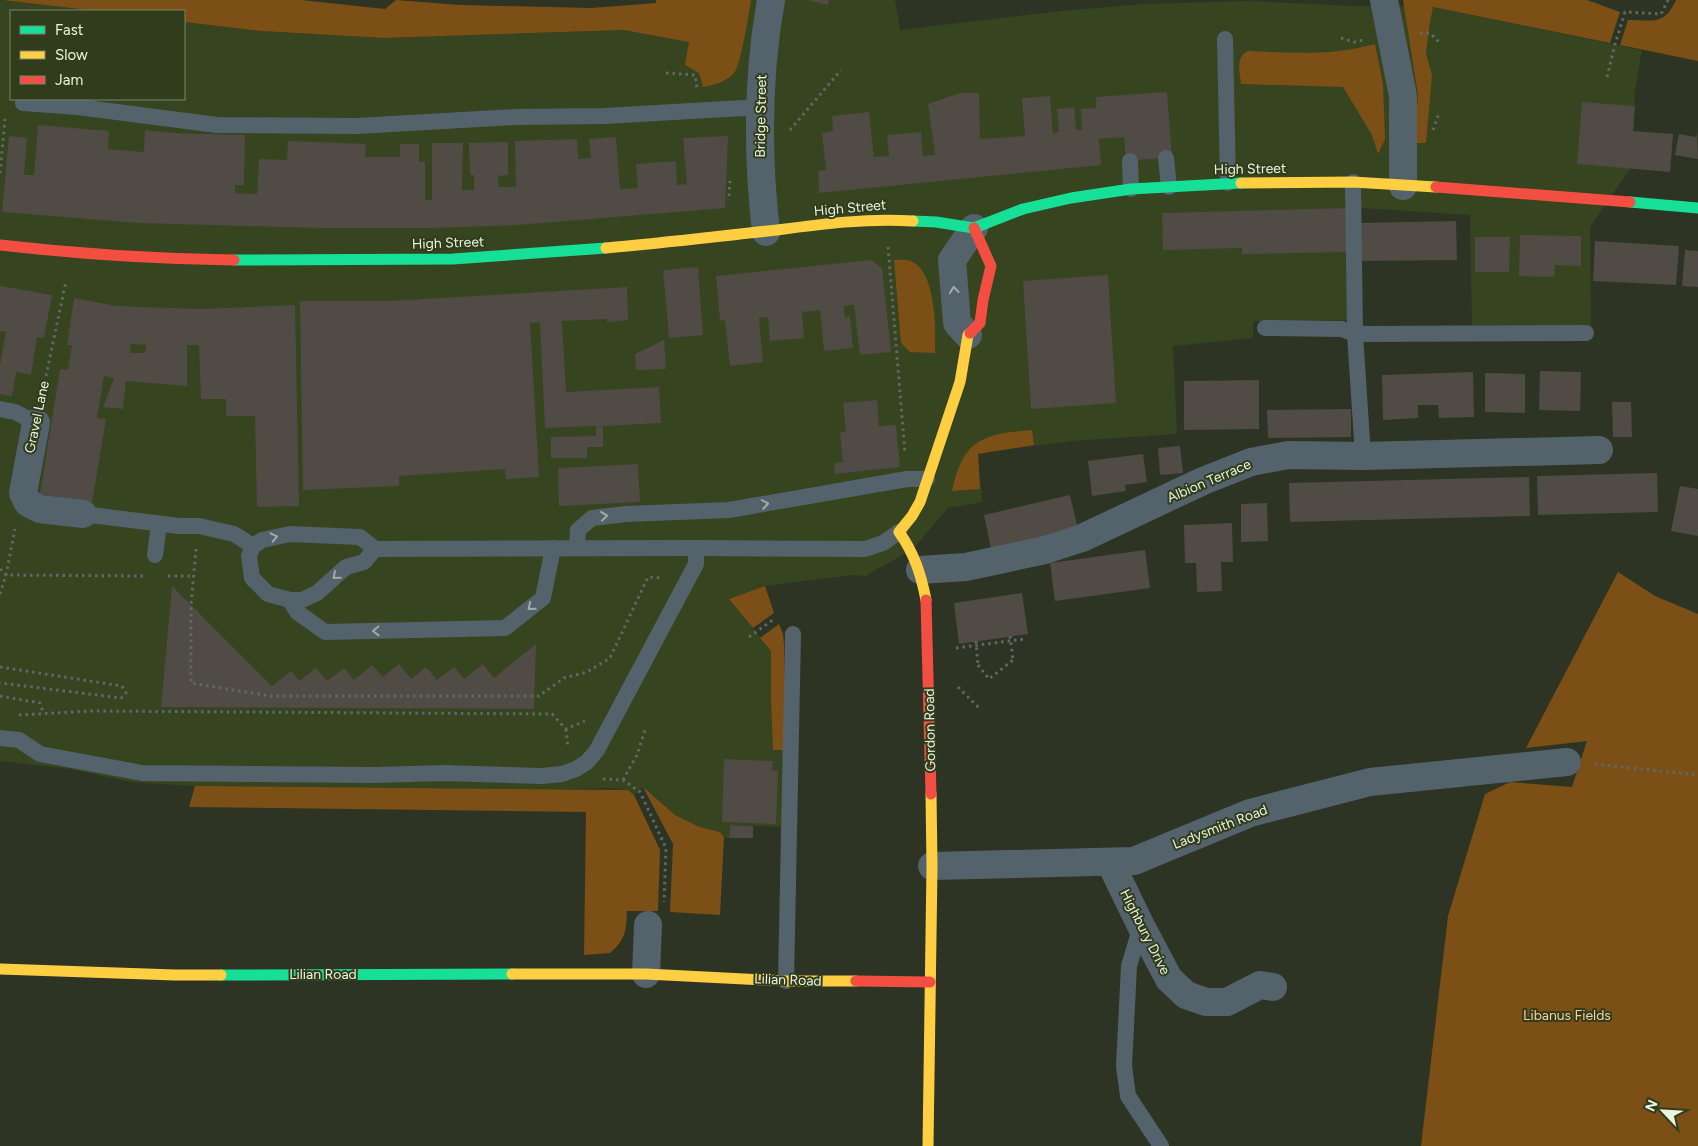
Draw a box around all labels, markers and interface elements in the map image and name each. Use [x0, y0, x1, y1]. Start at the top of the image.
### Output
legend [10, 10, 185, 100]
text: Fast [55, 21, 84, 39]
text: Slow [55, 46, 88, 64]
text: Jam [55, 71, 83, 89]
street label: Bridge Street [752, 74, 770, 158]
street label: High Street [1214, 160, 1286, 178]
street label: High Street [813, 196, 887, 220]
street label: High Street [411, 233, 485, 253]
one-way arrow [949, 286, 960, 294]
street label: Gravel Lane [21, 379, 53, 455]
street label: Albion Terrace [1164, 456, 1254, 506]
one-way arrow [761, 499, 770, 510]
one-way arrow [600, 511, 608, 522]
one-way arrow [270, 532, 279, 543]
one-way arrow [333, 570, 342, 579]
one-way arrow [528, 602, 537, 610]
one-way arrow [372, 626, 380, 636]
street label: Gordon Road [921, 688, 939, 772]
street label: Ladysmith Road [1170, 801, 1270, 853]
street label: Highbury Drive [1116, 886, 1174, 978]
street label: Lilian Road [289, 966, 357, 983]
street label: Lilian Road [754, 970, 822, 990]
park label: Libanus Fields [1523, 1007, 1611, 1024]
north arrow [1638, 1086, 1688, 1136]
text: N [1642, 1097, 1662, 1114]

